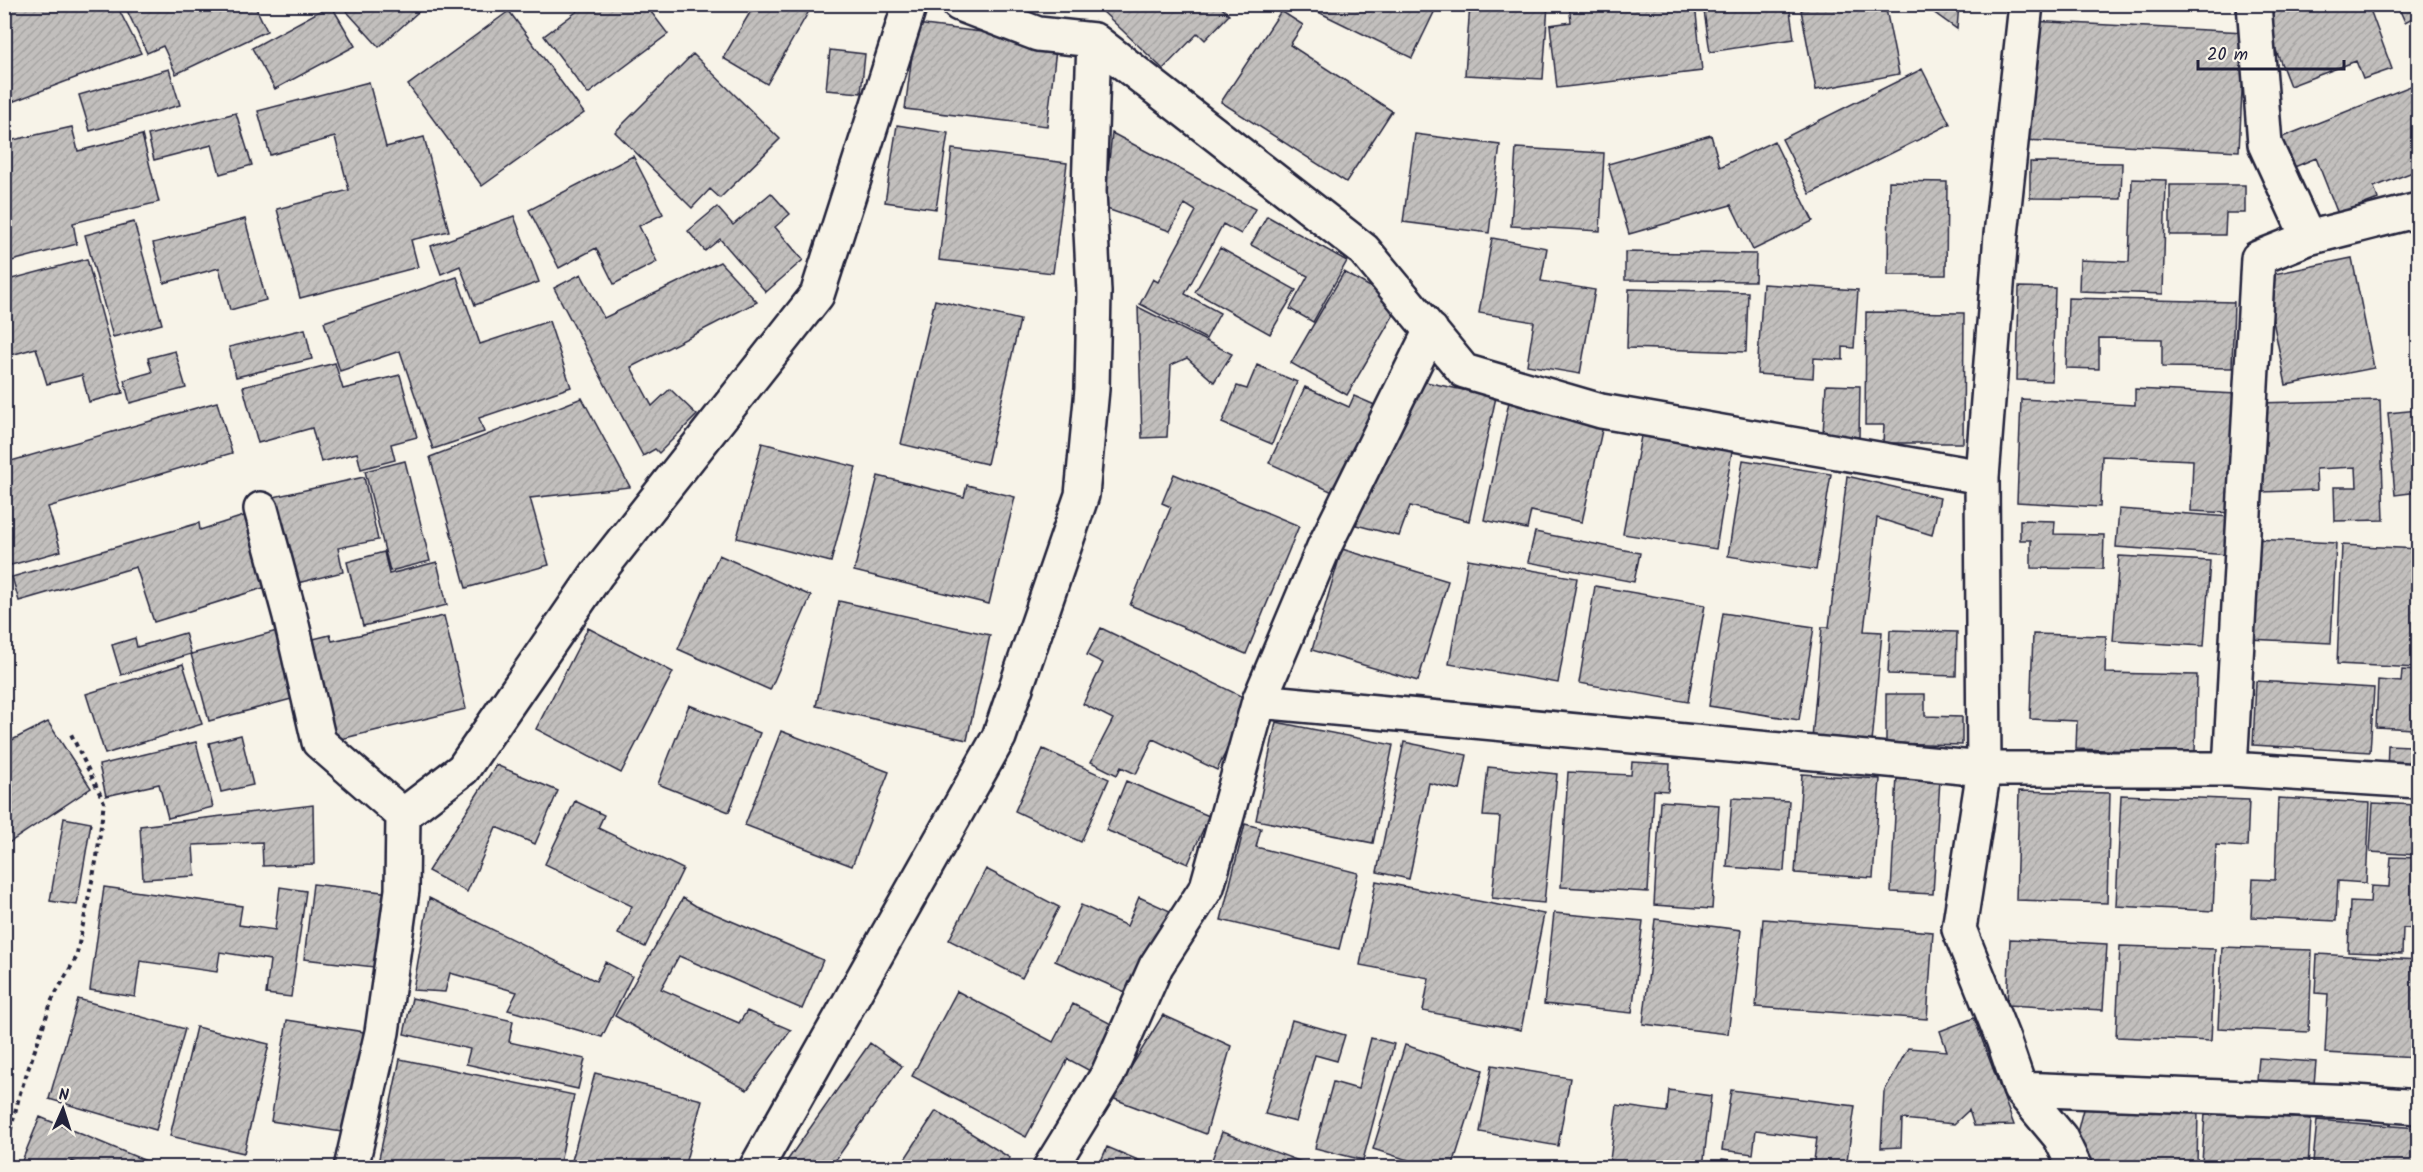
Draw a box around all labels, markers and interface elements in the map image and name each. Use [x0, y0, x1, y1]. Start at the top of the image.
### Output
scale bar [2198, 33, 2344, 71]
text: 20 m [2207, 41, 2248, 70]
north arrow [33, 1079, 93, 1139]
text: N [58, 1083, 69, 1108]

